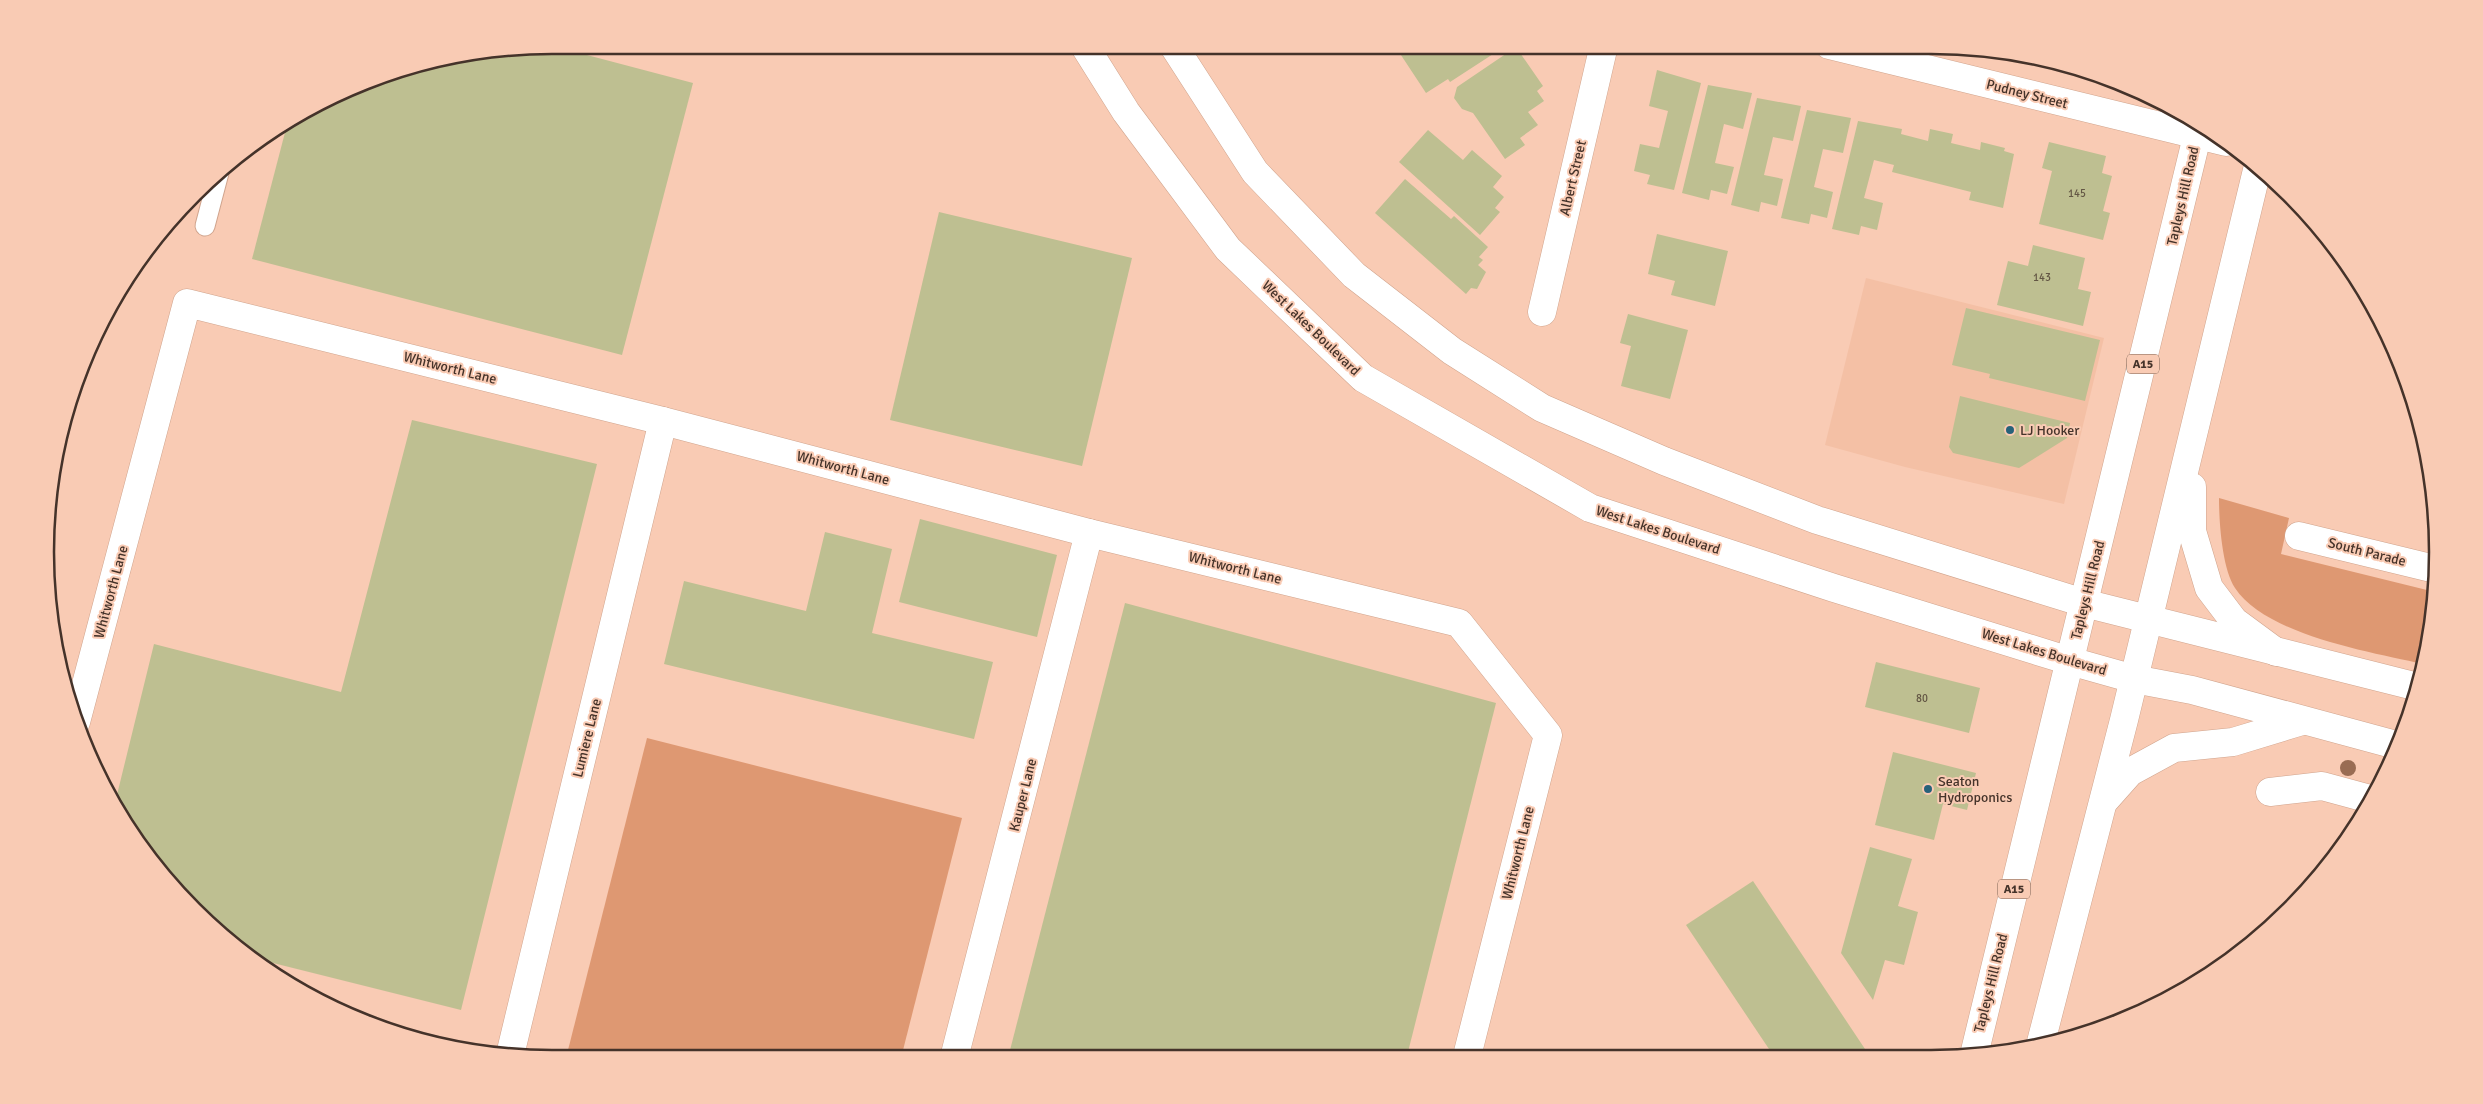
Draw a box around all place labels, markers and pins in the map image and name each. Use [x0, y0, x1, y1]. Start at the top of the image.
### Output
place label: LJ Hooker [2020, 422, 2080, 439]
marker: LJ Hooker [2004, 424, 2016, 436]
place label: Seaton Hydroponics [1938, 773, 2012, 806]
marker: Seaton Hydroponics [1922, 783, 1934, 795]

